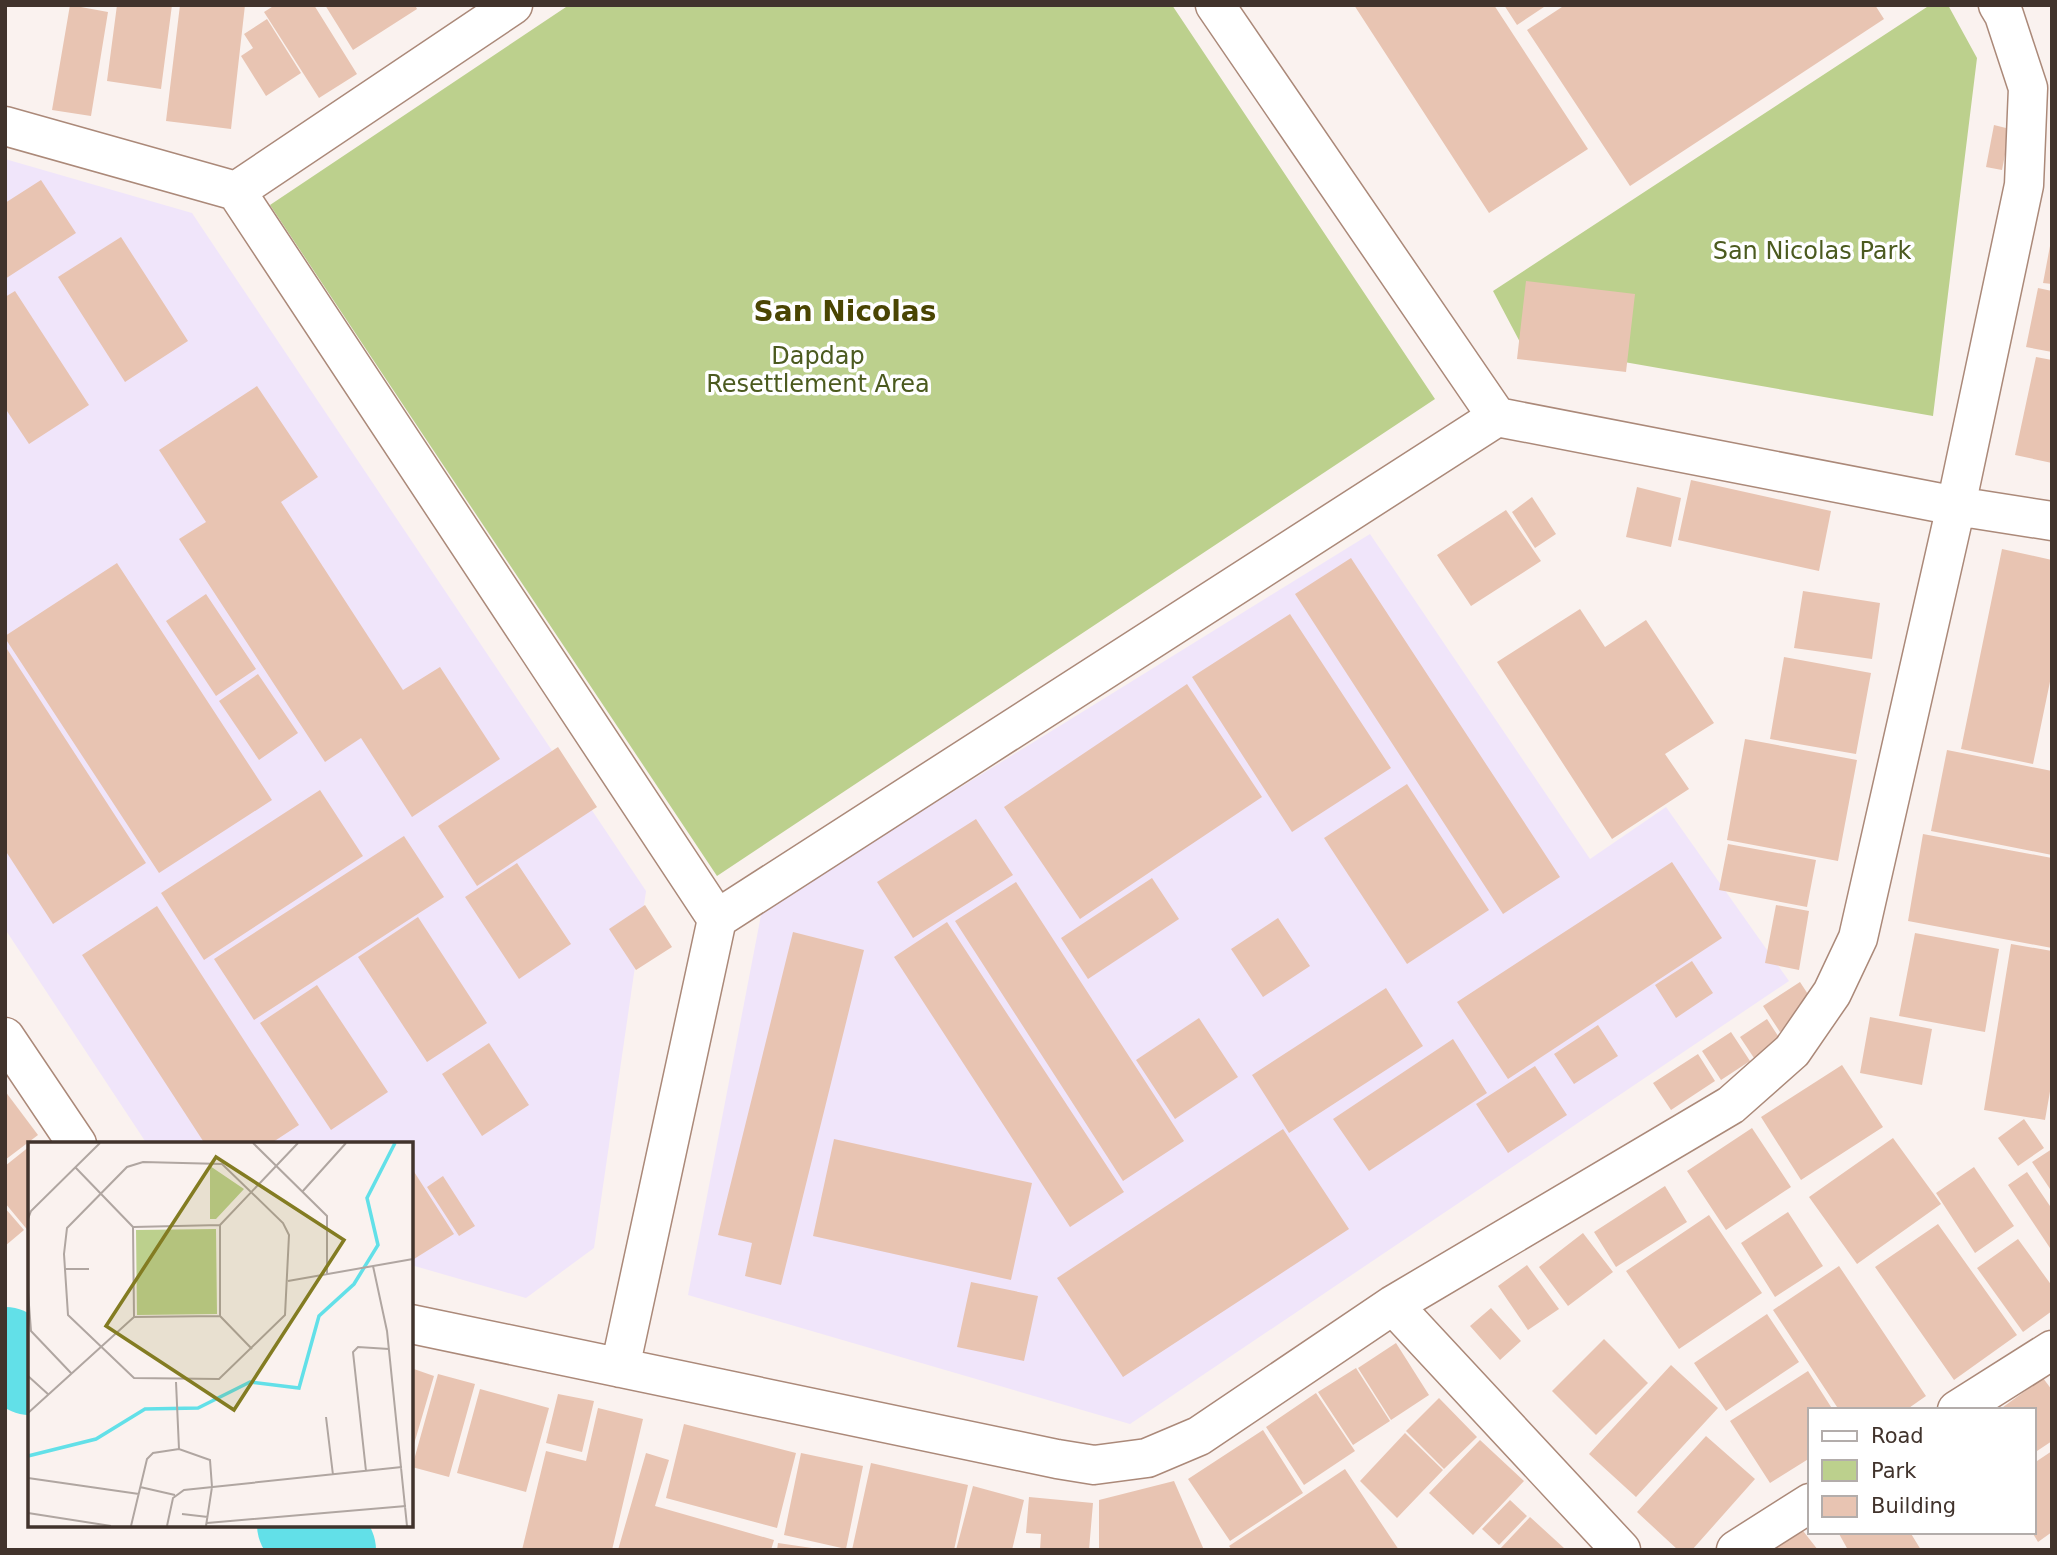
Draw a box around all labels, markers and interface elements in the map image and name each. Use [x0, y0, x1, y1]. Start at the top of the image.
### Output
park label: San Nicolas Park [1713, 237, 1911, 265]
district label: San Nicolas [754, 295, 936, 328]
park label: Dapdap Resettlement Area [706, 342, 930, 398]
inset map [28, 1142, 413, 1527]
legend [1808, 1408, 2036, 1534]
text: Road [1871, 1424, 1924, 1448]
text: Park [1871, 1459, 1917, 1483]
text: Building [1871, 1494, 1956, 1518]

